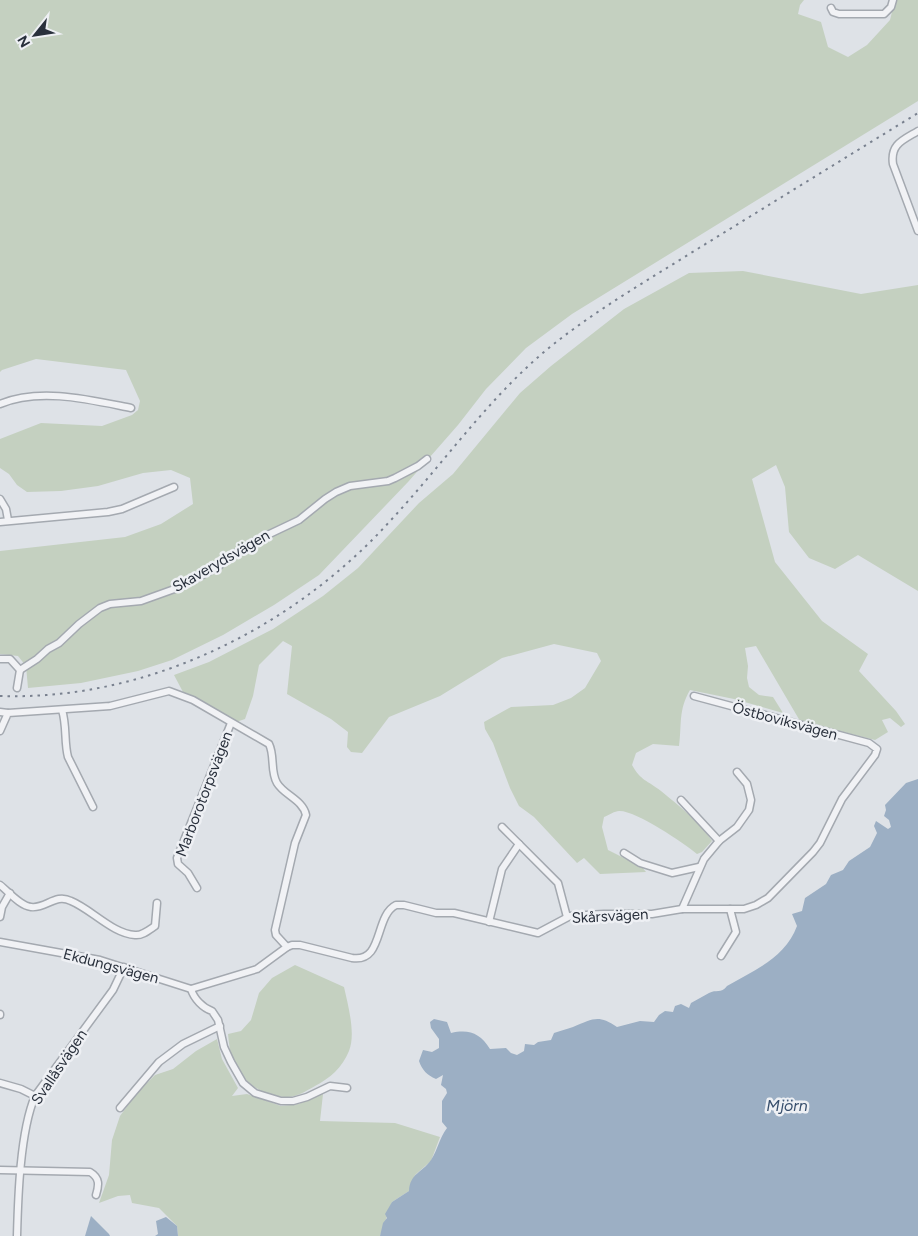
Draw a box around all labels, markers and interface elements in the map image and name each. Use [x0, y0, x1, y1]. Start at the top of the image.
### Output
north arrow [10, 10, 60, 60]
text: N [14, 32, 34, 50]
street label: Skaverydsvägen [169, 526, 273, 596]
street label: Östboviksvägen [731, 698, 839, 744]
street label: Marborotorpsvägen [172, 729, 236, 859]
street label: Skårsvägen [571, 905, 649, 927]
street label: Ekdungsvägen [61, 945, 161, 987]
street label: Svallåsvägen [27, 1026, 91, 1108]
water label: Mjörn [766, 1096, 808, 1115]

